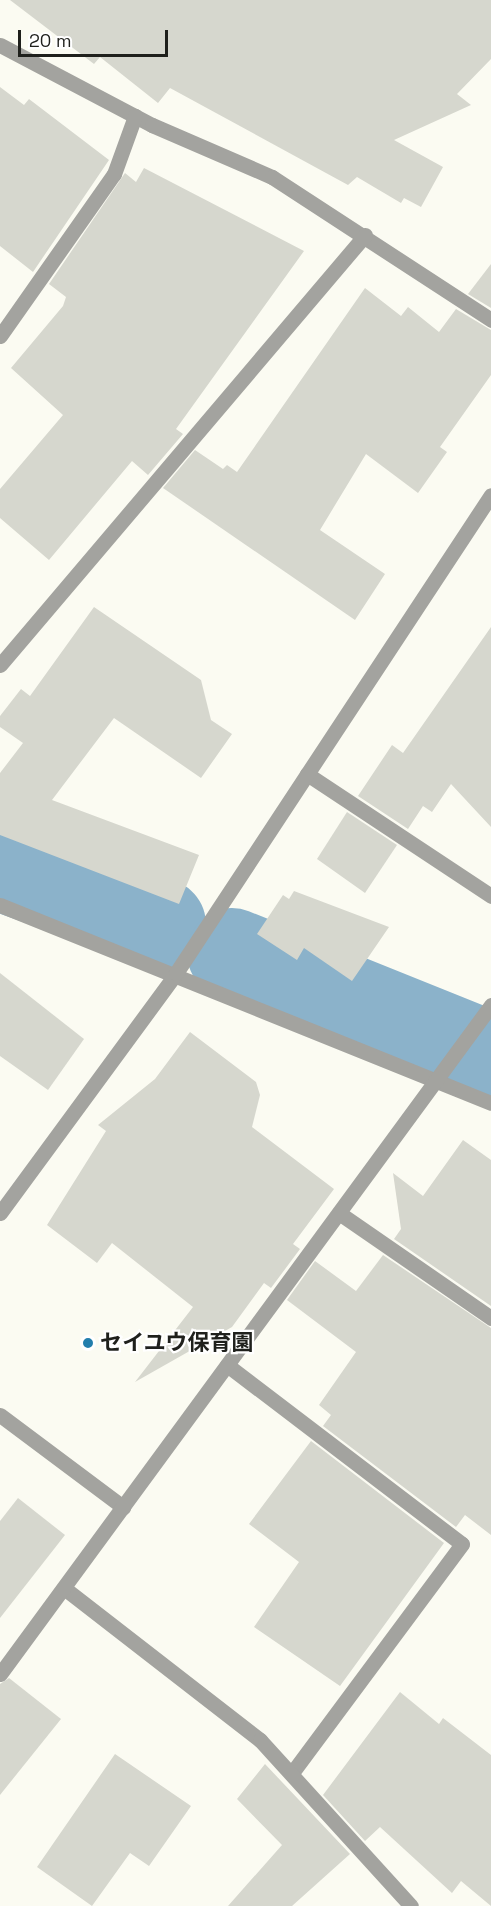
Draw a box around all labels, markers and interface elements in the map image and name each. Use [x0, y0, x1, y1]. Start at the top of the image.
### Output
scale bar [21, 18, 171, 56]
text: 20 m [29, 29, 72, 52]
place label: セイユウ保育園 [100, 1330, 254, 1356]
marker: セイユウ保育園 [81, 1336, 95, 1350]

